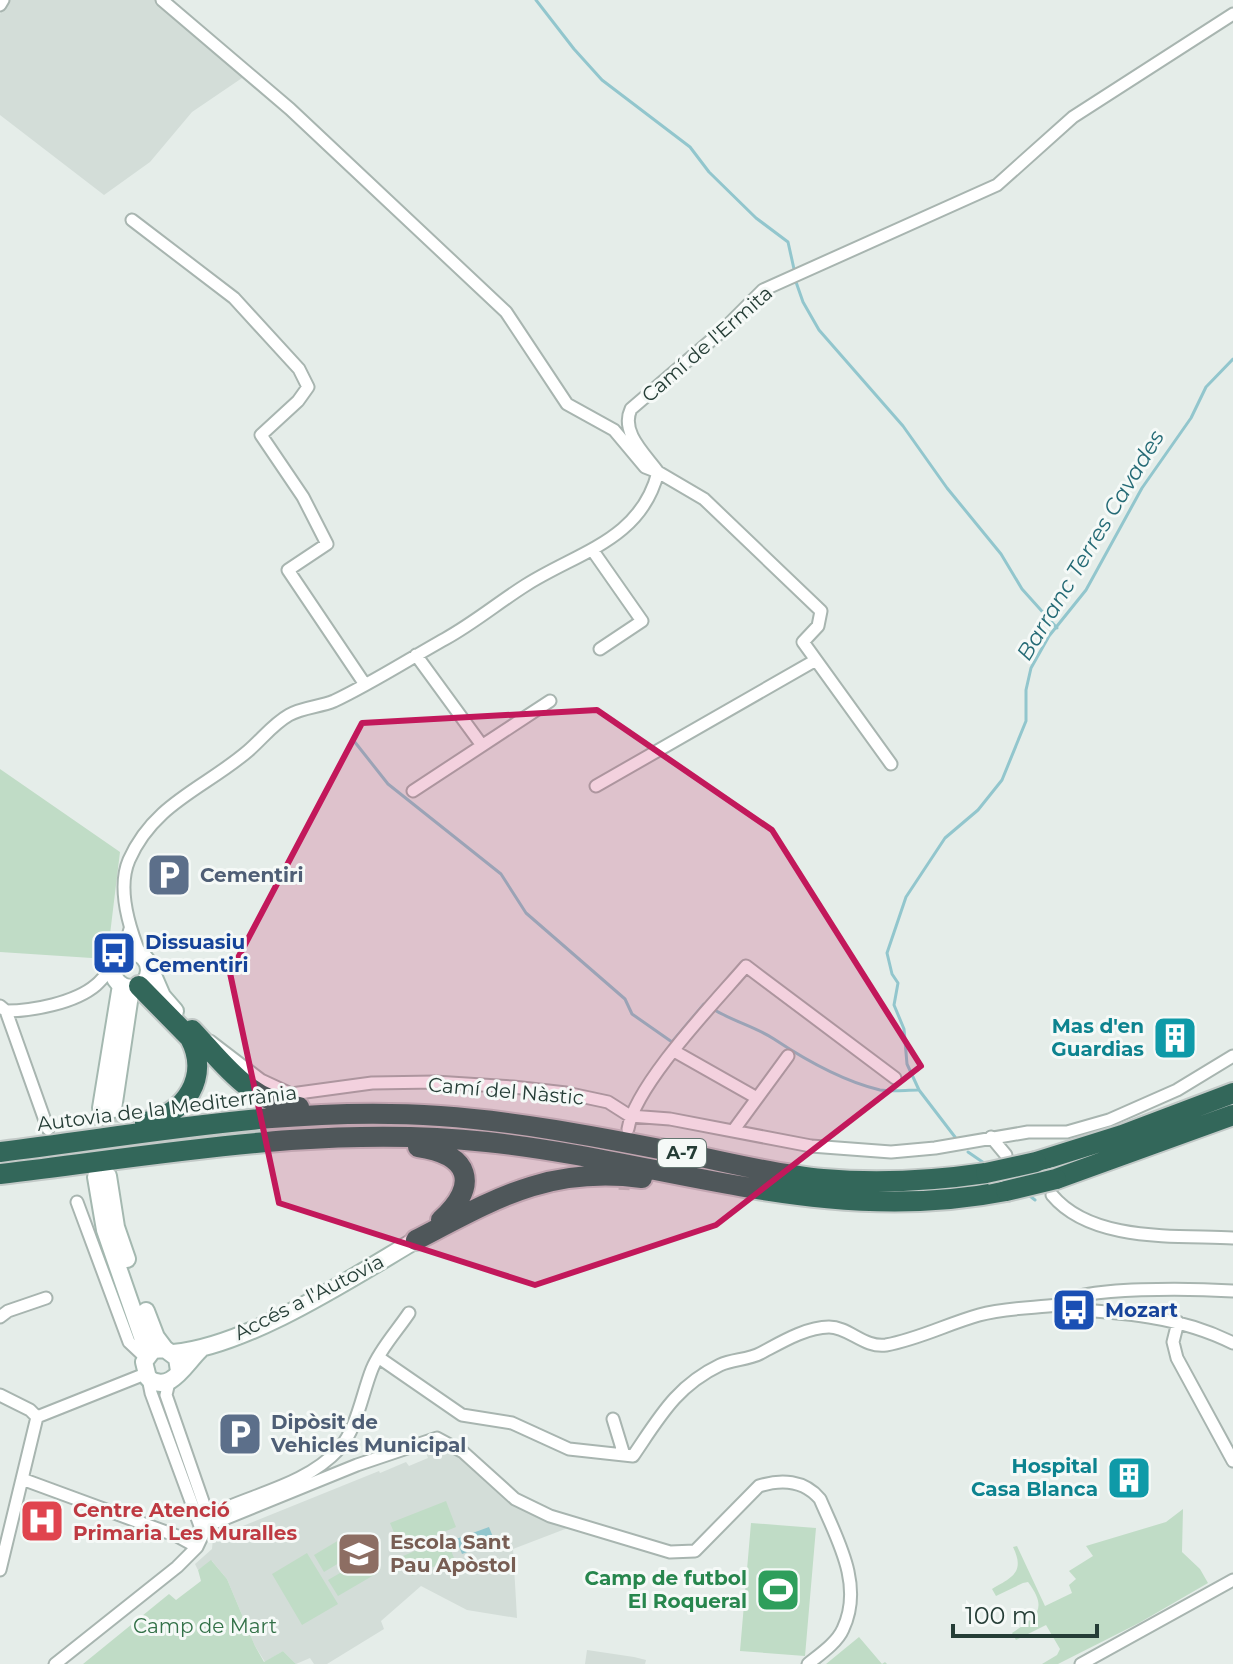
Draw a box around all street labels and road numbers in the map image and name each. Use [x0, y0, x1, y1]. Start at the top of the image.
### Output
street label: Camí de l'Ermita [637, 281, 777, 407]
street label: Camí del Nàstic [427, 1072, 585, 1110]
street label: Autovia de la Mediterrània [36, 1080, 298, 1136]
road number: A-7 [658, 1139, 706, 1167]
street label: Accés a l'Autovia [230, 1249, 388, 1345]

